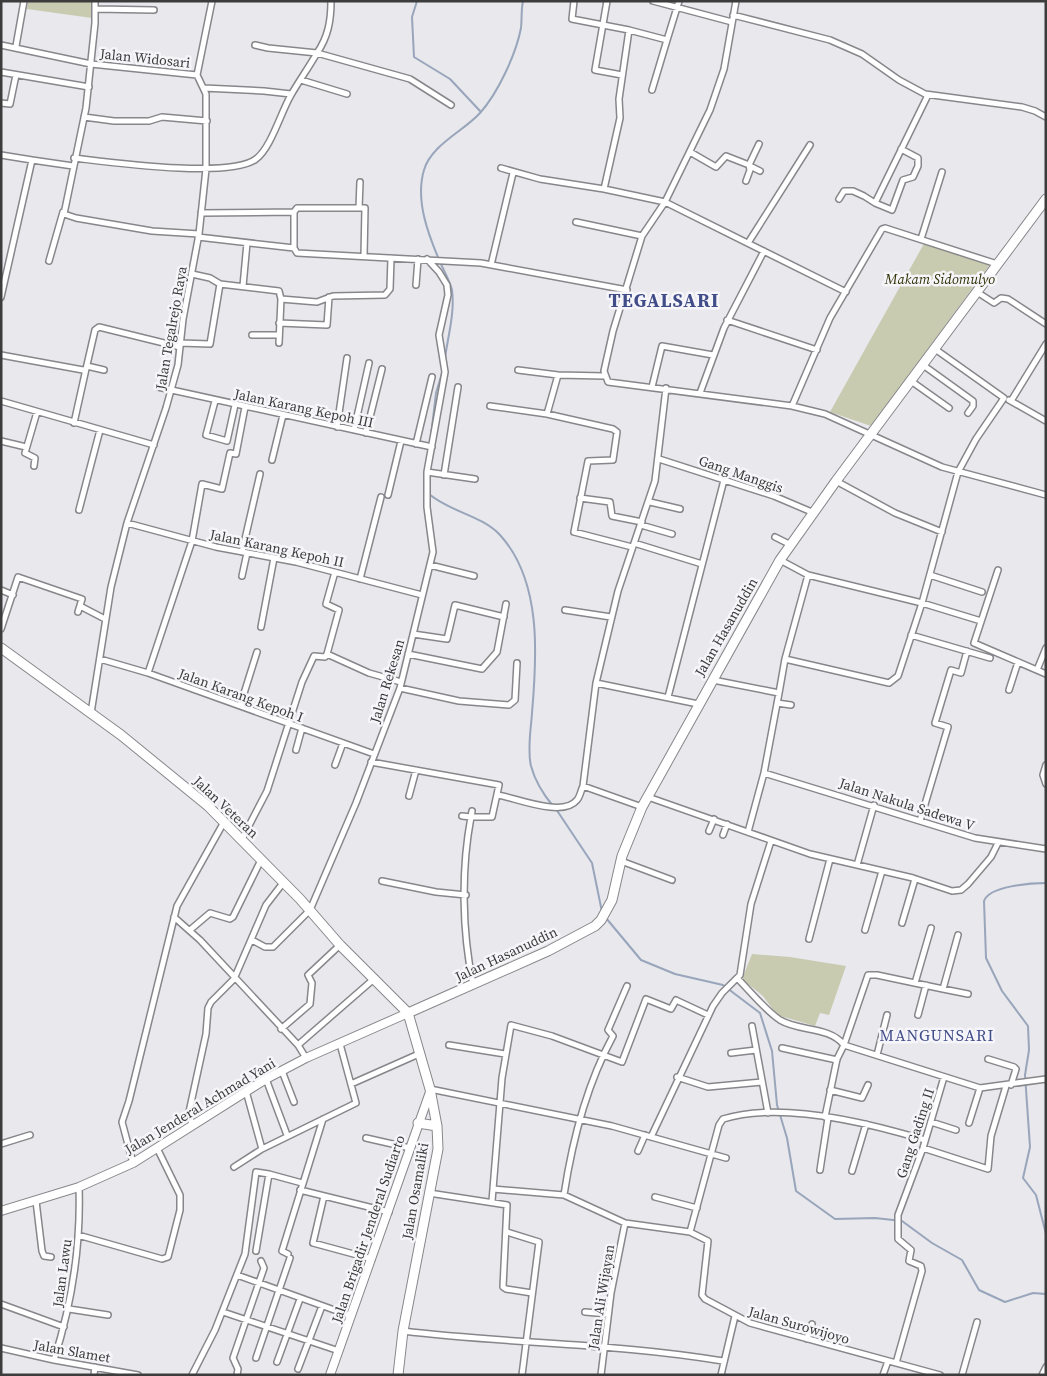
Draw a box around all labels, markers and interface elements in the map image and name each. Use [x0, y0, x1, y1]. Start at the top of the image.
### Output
street label: Jalan Widosari [98, 43, 191, 73]
street label: Jalan Tegalrejo Raya [150, 264, 192, 392]
park label: Makam Sidomulyo [884, 269, 995, 289]
district label: TEGALSARI [609, 287, 719, 313]
street label: Jalan Karang Kepoh III [232, 383, 375, 433]
street label: Gang Manggis [696, 450, 786, 498]
street label: Jalan Karang Kepoh II [207, 524, 346, 572]
street label: Jalan Hasanuddin [689, 574, 763, 681]
street label: Jalan Rekesan [364, 636, 409, 726]
street label: Jalan Karang Kepoh I [175, 663, 306, 727]
street label: Jalan Veteran [188, 771, 264, 843]
street label: Jalan Nakula Sadewa V [836, 772, 978, 836]
street label: Jalan Hasanuddin [451, 921, 561, 987]
district label: MANGUNSARI [880, 1024, 994, 1046]
street label: Jalan Jenderal Achmad Yani [120, 1053, 279, 1160]
street label: Gang Gading II [891, 1085, 939, 1181]
street label: Jalan Brigadir Jenderal Sudiarto [326, 1132, 410, 1327]
street label: Jalan Osamaliki [396, 1141, 433, 1242]
street label: Jalan Lawu [47, 1237, 77, 1309]
street label: Jalan Ali Wijayan [583, 1243, 619, 1352]
street label: Jalan Surowijoyo [745, 1301, 852, 1349]
street label: Jalan Slamet [31, 1334, 112, 1368]

